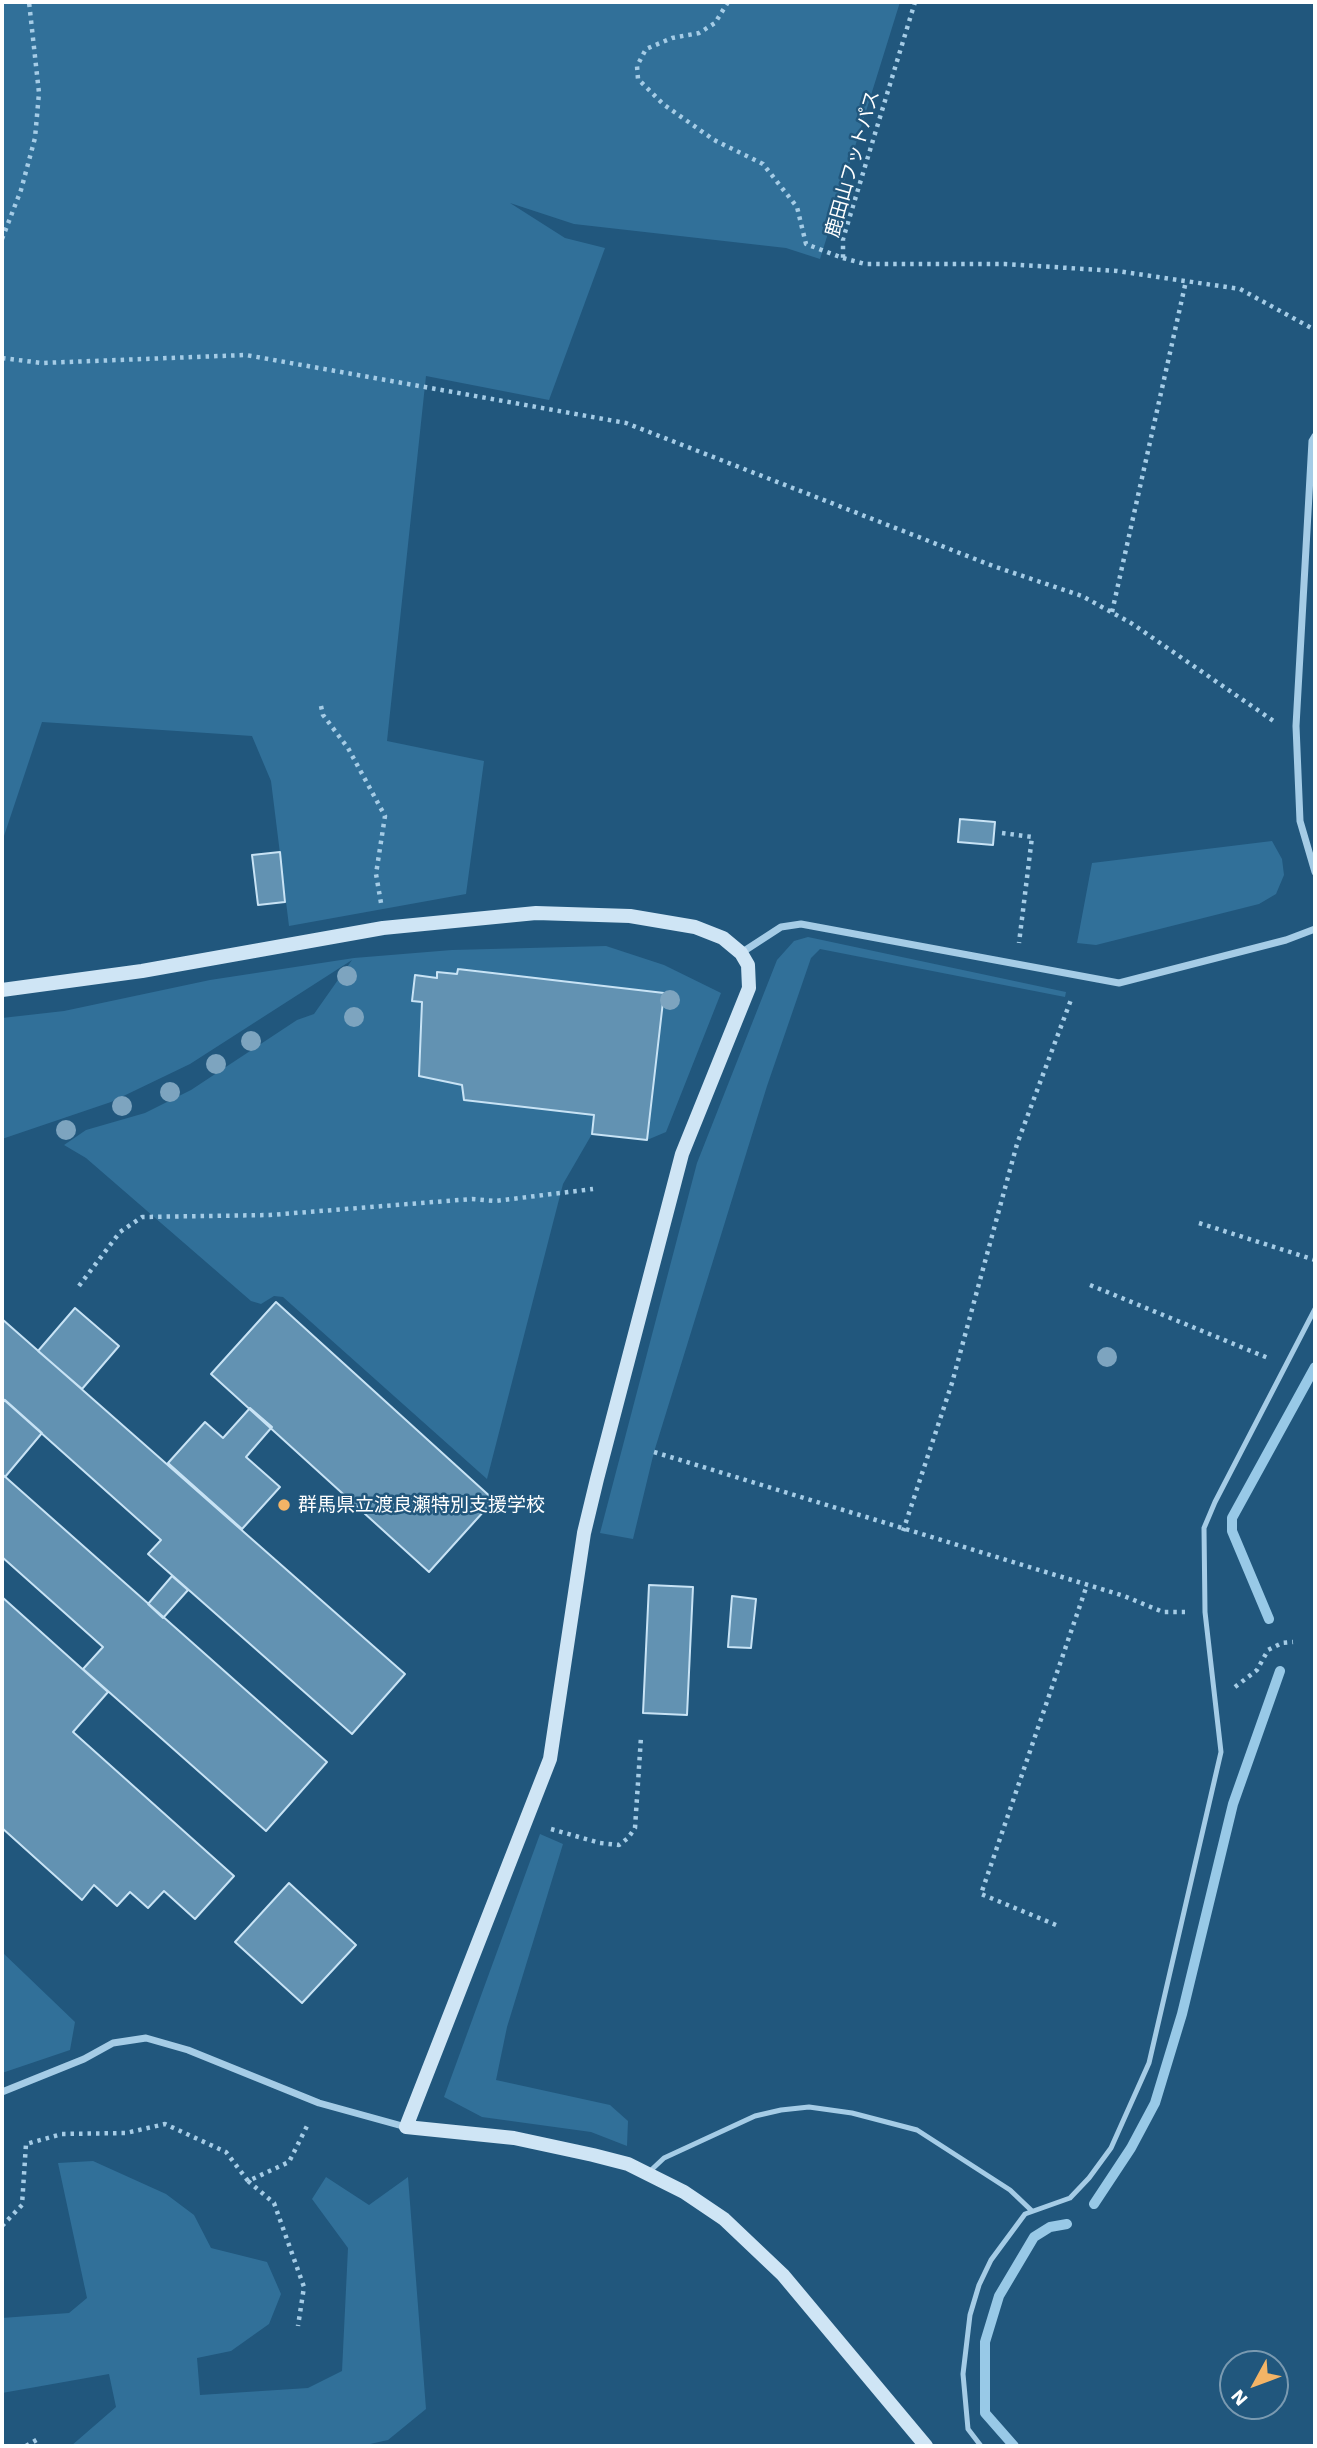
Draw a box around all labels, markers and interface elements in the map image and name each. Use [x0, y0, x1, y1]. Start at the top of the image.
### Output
street label: 鹿田山フットパス [821, 88, 885, 240]
place label: 群馬県立渡良瀬特別支援学校 [298, 1494, 545, 1516]
marker: 群馬県立渡良瀬特別支援学校 [276, 1497, 292, 1513]
north arrow [1219, 2350, 1289, 2420]
text: N [1226, 2385, 1253, 2411]

